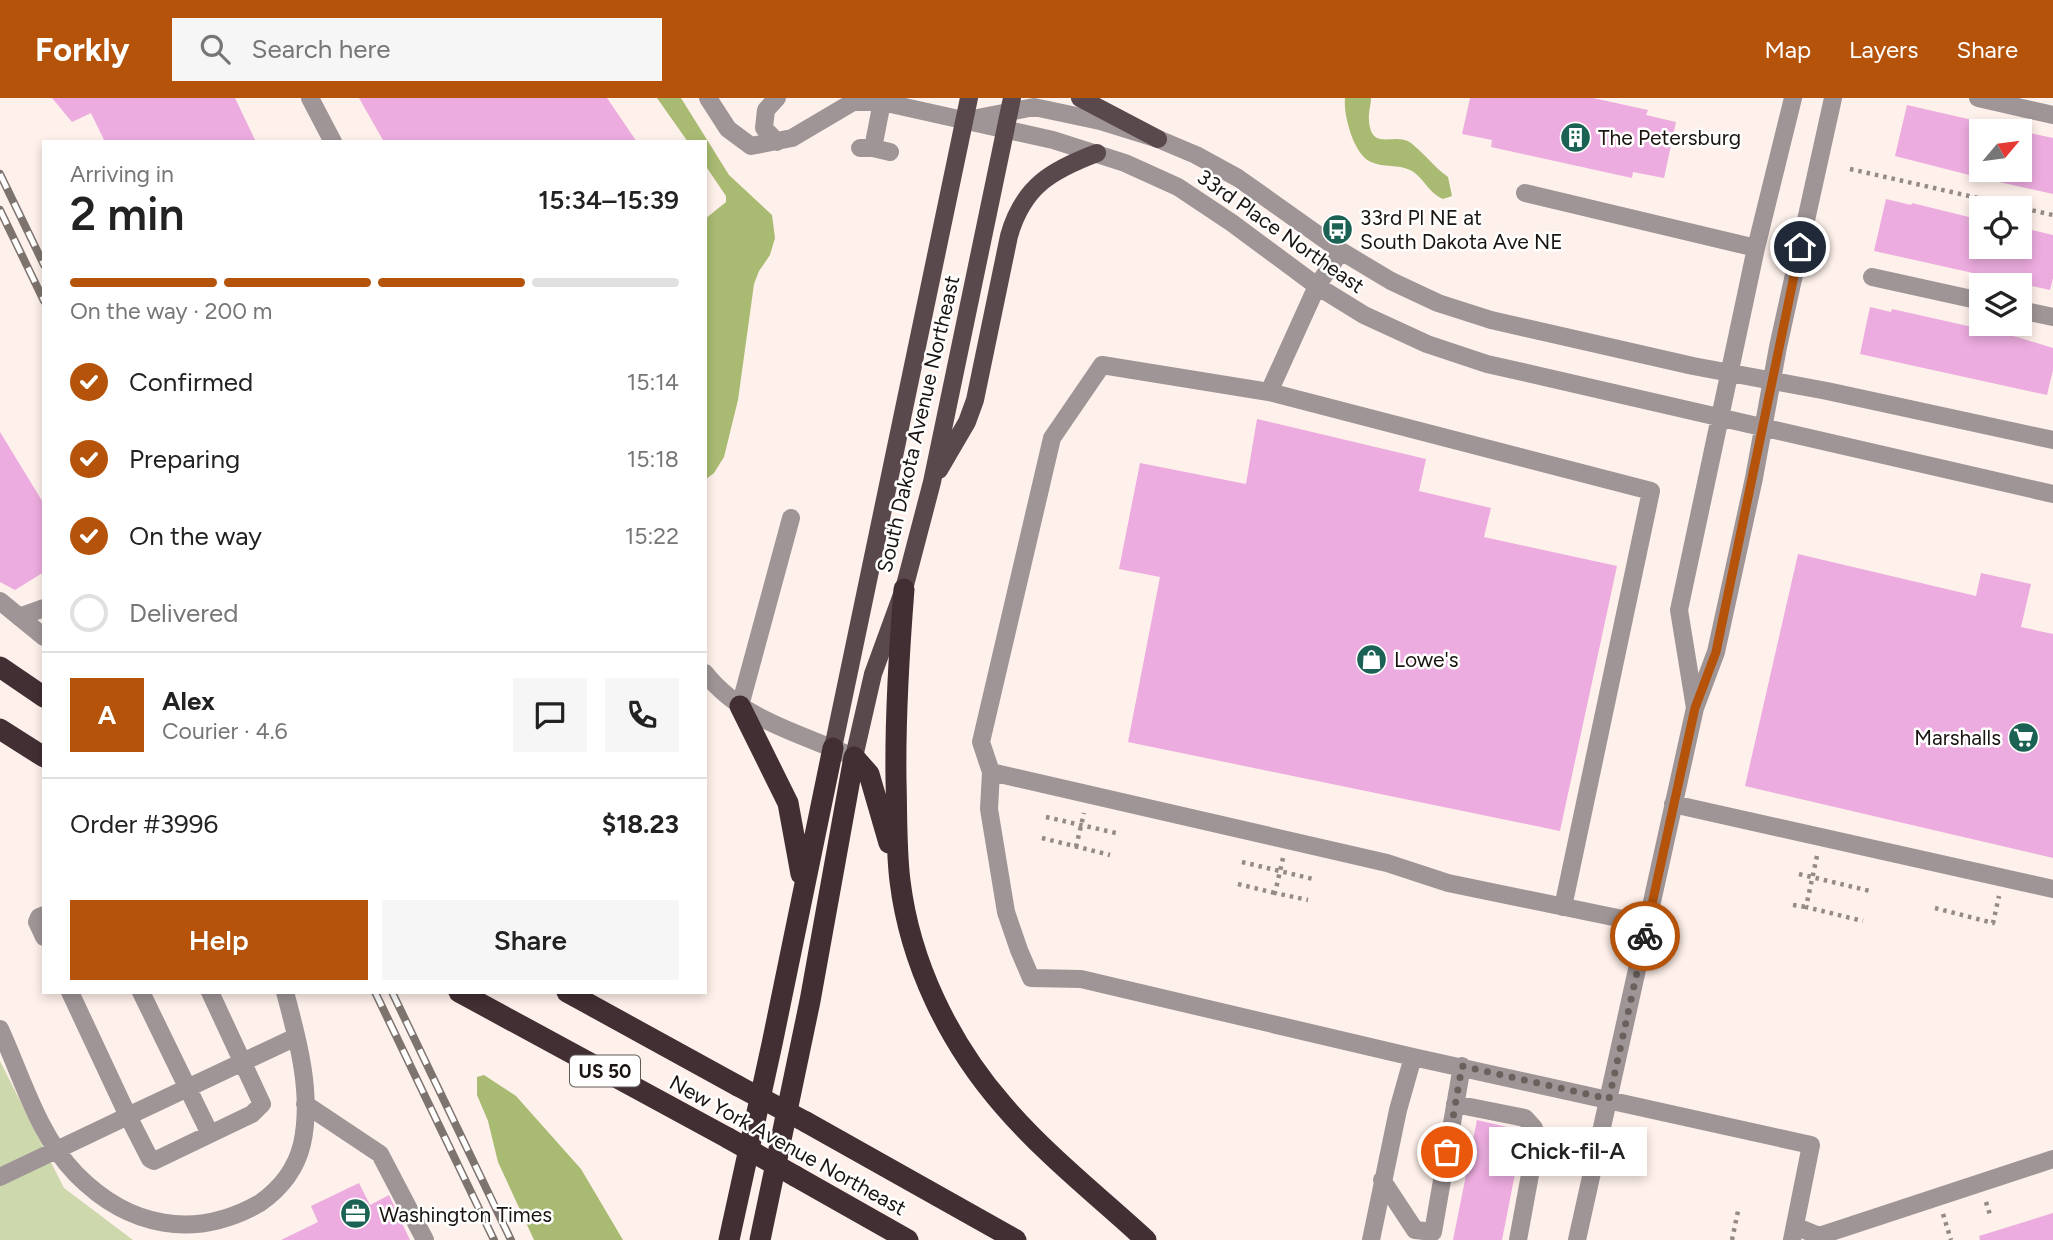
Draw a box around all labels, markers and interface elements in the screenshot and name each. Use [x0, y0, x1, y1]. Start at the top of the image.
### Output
search box [172, 18, 662, 81]
text: Forkly [35, 30, 130, 69]
icon: search [196, 30, 234, 68]
text: Search here [252, 33, 390, 65]
text: Map [1764, 35, 1811, 64]
text: Layers [1849, 35, 1918, 64]
text: Share [1956, 35, 2018, 64]
north arrow [1969, 119, 2032, 182]
map controls [1969, 119, 2032, 336]
building icon: The Petersburg [1558, 120, 1592, 154]
place label: The Petersburg [1598, 125, 1741, 150]
text: Arriving in [70, 160, 174, 188]
street label: 33rd Place Northeast [1193, 164, 1369, 298]
text: 15:34–15:39 [538, 184, 679, 216]
text: 2 min [70, 186, 185, 242]
button: locate [1969, 196, 2032, 259]
place label: 33rd Pl NE at South Dakota Ave NE [1360, 205, 1563, 254]
bus stop icon: 33rd Pl NE at South Dakota Ave NE [1320, 212, 1354, 246]
pin [1770, 217, 1830, 277]
icon: home [1781, 228, 1819, 266]
street label: South Dakota Avenue Northeast [872, 273, 964, 575]
button: layers [1969, 273, 2032, 336]
text: On the way · 200 m [70, 297, 272, 325]
icon: check [70, 363, 108, 401]
text: Confirmed [129, 366, 253, 398]
text: 15:14 [627, 368, 679, 396]
icon: check [70, 440, 108, 478]
text: Preparing [129, 443, 240, 475]
text: 15:18 [627, 445, 679, 473]
icon: check [70, 517, 108, 555]
text: On the way [129, 520, 262, 552]
text: 15:22 [625, 522, 679, 550]
text: Delivered [129, 597, 238, 629]
shop icon: Lowe's [1354, 642, 1388, 676]
place label: Lowe's [1394, 647, 1459, 672]
button: chat [513, 678, 587, 752]
button: phone [605, 678, 679, 752]
text: Alex [162, 685, 215, 717]
text: A [98, 699, 116, 731]
text: Courier · 4.6 [162, 717, 288, 745]
supermarket icon: Marshalls [2007, 720, 2041, 754]
place label: Marshalls [1914, 725, 2001, 750]
text: Order #3996 [70, 808, 218, 840]
text: $18.23 [602, 808, 679, 840]
button: Help [70, 900, 368, 980]
button: Share [382, 900, 679, 980]
courier [1610, 901, 1680, 971]
icon: bike [1626, 917, 1664, 955]
road number: US 50 [570, 1056, 640, 1086]
street label: New York Avenue Northeast [665, 1069, 911, 1221]
pin [1417, 1122, 1477, 1182]
callout: Chick-fil-A [1489, 1128, 1646, 1176]
icon: bag [1428, 1133, 1466, 1171]
text: Chick-fil-A [1511, 1137, 1625, 1165]
office icon: Washington Times [339, 1197, 373, 1231]
place label: Washington Times [379, 1202, 552, 1227]

